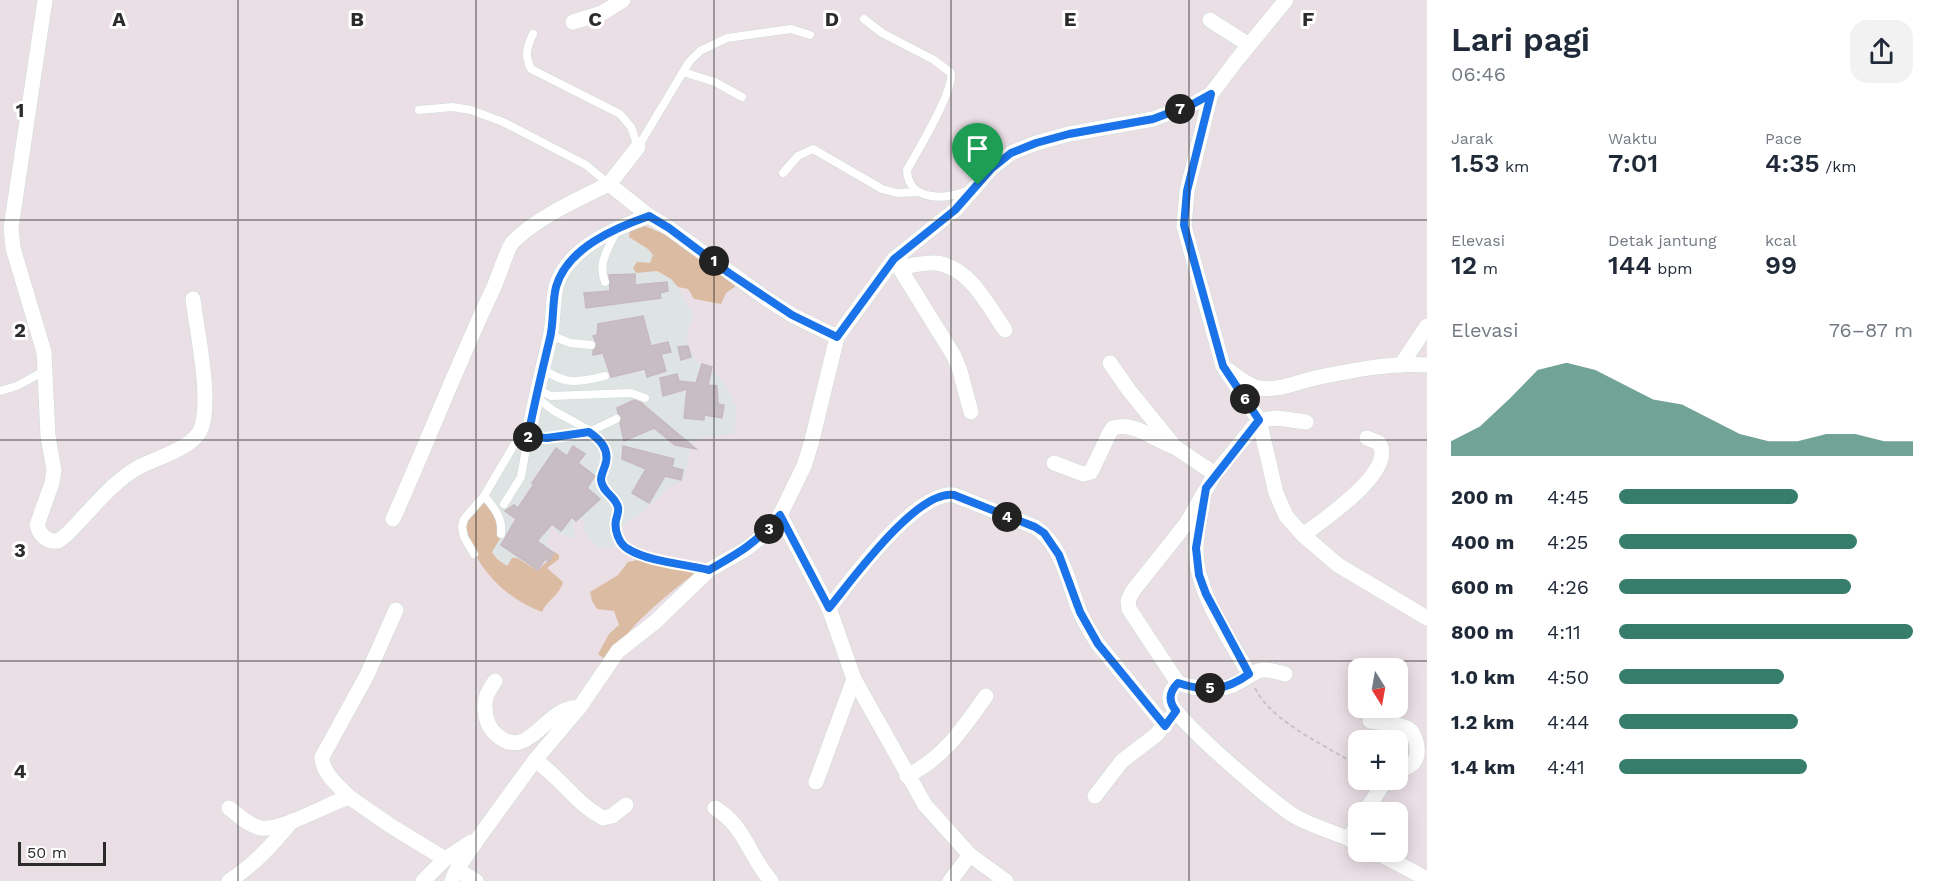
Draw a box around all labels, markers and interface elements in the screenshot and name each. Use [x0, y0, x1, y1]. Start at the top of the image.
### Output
text: A [112, 7, 126, 31]
text: B [350, 7, 364, 31]
text: C [588, 7, 602, 31]
text: D [825, 7, 839, 31]
text: E [1064, 7, 1076, 31]
text: F [1302, 7, 1314, 31]
text: Lari pagi [1451, 20, 1590, 59]
button: share [1850, 20, 1913, 83]
text: 06:46 [1451, 62, 1506, 86]
pin: 7 [1165, 94, 1195, 124]
text: 1 [16, 98, 24, 122]
text: 7 [1175, 99, 1185, 118]
pin [952, 123, 1003, 185]
text: Jarak [1451, 129, 1493, 148]
text: Waktu [1608, 129, 1657, 148]
text: Pace [1765, 129, 1802, 148]
icon: arrive [961, 132, 994, 165]
text: 1.53 [1451, 148, 1500, 178]
text: 7:01 [1608, 148, 1658, 178]
text: 4:35 [1765, 148, 1820, 178]
text: km [1500, 157, 1529, 176]
text: /km [1820, 157, 1857, 176]
text: Elevasi [1451, 231, 1505, 250]
text: Detak jantung [1608, 231, 1717, 250]
text: kcal [1765, 231, 1797, 250]
pin: 1 [699, 246, 729, 276]
text: 12 [1451, 250, 1477, 280]
text: 144 [1608, 250, 1652, 280]
text: 99 [1765, 250, 1797, 280]
text: 1 [711, 251, 717, 270]
text: m [1477, 259, 1498, 278]
text: bpm [1652, 259, 1693, 278]
text: 2 [14, 318, 26, 342]
text: Elevasi [1451, 318, 1518, 342]
text: 76–87 m [1829, 318, 1913, 342]
pin: 6 [1230, 384, 1260, 414]
text: 6 [1240, 389, 1250, 408]
pin: 2 [513, 422, 543, 452]
text: 2 [523, 427, 533, 446]
text: 200 m [1451, 485, 1513, 509]
text: 4:45 [1547, 485, 1589, 509]
pin: 4 [992, 502, 1022, 532]
text: 4 [1002, 507, 1012, 526]
pin: 3 [754, 514, 784, 544]
text: 3 [764, 519, 774, 538]
text: 400 m [1451, 530, 1514, 554]
text: 4:25 [1547, 530, 1588, 554]
text: 3 [14, 538, 26, 562]
text: 600 m [1451, 575, 1514, 599]
text: 4:26 [1547, 575, 1589, 599]
text: 800 m [1451, 620, 1514, 644]
text: 4:11 [1547, 620, 1581, 644]
north arrow [1348, 658, 1408, 718]
map controls [1348, 658, 1408, 862]
text: 1.0 km [1451, 665, 1515, 689]
text: 4:50 [1547, 665, 1589, 689]
pin: 5 [1195, 673, 1225, 703]
text: 5 [1205, 678, 1215, 697]
text: 1.2 km [1451, 710, 1514, 734]
text: 4:44 [1547, 710, 1590, 734]
button: + [1348, 730, 1408, 790]
text: 1.4 km [1451, 755, 1515, 779]
text: 4:41 [1547, 755, 1585, 779]
text: 4 [14, 759, 27, 783]
button: − [1348, 802, 1408, 862]
scale bar [18, 839, 106, 866]
text: 50 m [27, 843, 67, 862]

